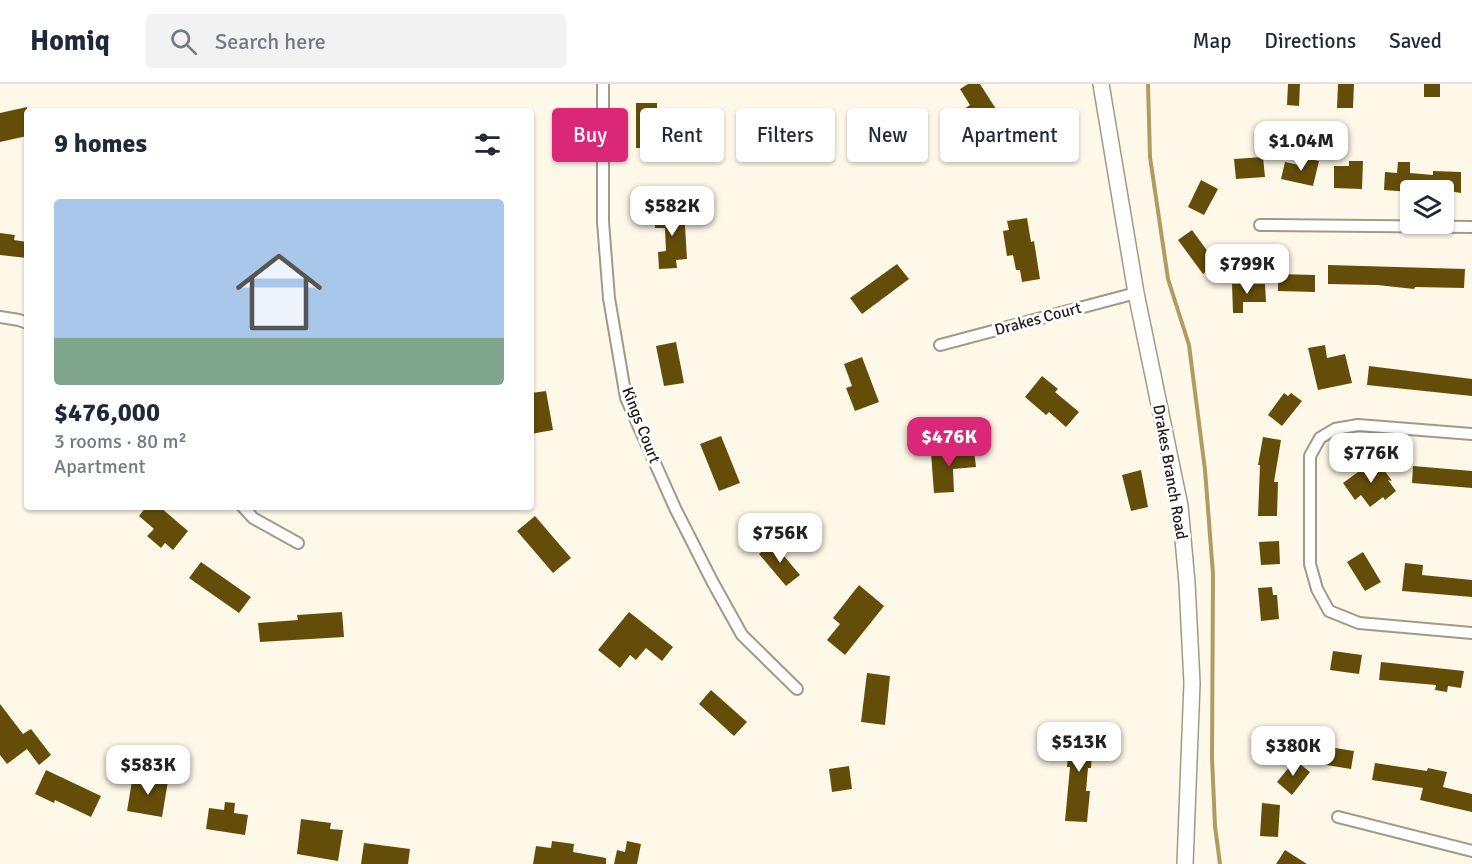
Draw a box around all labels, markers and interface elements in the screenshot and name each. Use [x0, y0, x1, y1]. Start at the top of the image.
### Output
search box [146, 14, 566, 68]
text: Homiq [30, 24, 110, 58]
icon: search [167, 25, 200, 58]
text: Search here [215, 28, 326, 55]
text: Map [1193, 28, 1231, 54]
text: Directions [1264, 28, 1356, 54]
text: Saved [1389, 28, 1442, 54]
chip: Buy [552, 108, 628, 162]
chip: Rent [640, 108, 724, 162]
chip: Filters [736, 108, 835, 162]
chip: New [847, 108, 928, 162]
chip: Apartment [940, 108, 1079, 162]
pin: $1.04M [1252, 121, 1350, 172]
text: 9 homes [54, 128, 147, 160]
icon: filters [471, 128, 504, 161]
text: $1.04M [1268, 128, 1334, 153]
map controls [1400, 180, 1454, 234]
button: layers [1400, 180, 1454, 234]
pin: $582K [630, 186, 714, 237]
text: $582K [644, 193, 700, 218]
icon: home [225, 238, 333, 346]
pin: $799K [1205, 244, 1289, 295]
text: $799K [1219, 251, 1275, 276]
street label: Drakes Court [992, 298, 1084, 340]
street label: Kings Court [617, 384, 665, 466]
text: $476,000 [54, 397, 160, 429]
street label: Drakes Branch Road [1148, 403, 1192, 541]
pin: $476K [907, 417, 991, 468]
text: $476K [921, 424, 977, 449]
text: 3 rooms · 80 m² [54, 429, 187, 454]
pin: $776K [1329, 433, 1413, 484]
text: $776K [1343, 440, 1399, 465]
text: Apartment [54, 454, 146, 479]
pin: $756K [738, 513, 822, 564]
text: $756K [752, 520, 808, 545]
pin: $513K [1037, 722, 1121, 773]
pin: $380K [1251, 726, 1335, 777]
text: $513K [1051, 729, 1107, 754]
text: $380K [1265, 733, 1321, 758]
pin: $583K [106, 745, 190, 796]
text: $583K [120, 752, 176, 777]

